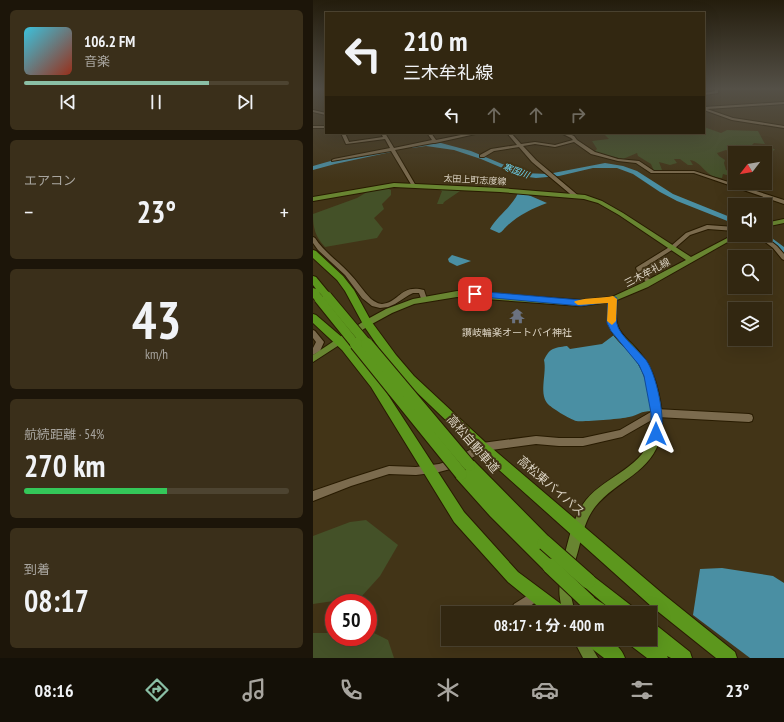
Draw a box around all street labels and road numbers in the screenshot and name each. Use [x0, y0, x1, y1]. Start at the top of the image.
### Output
street label: 太田上町志度線 [443, 172, 508, 187]
street label: 三木牟礼線 [622, 255, 672, 290]
street label: 高松自動車道 [444, 412, 503, 476]
street label: 高松東バイパス [515, 452, 588, 519]

